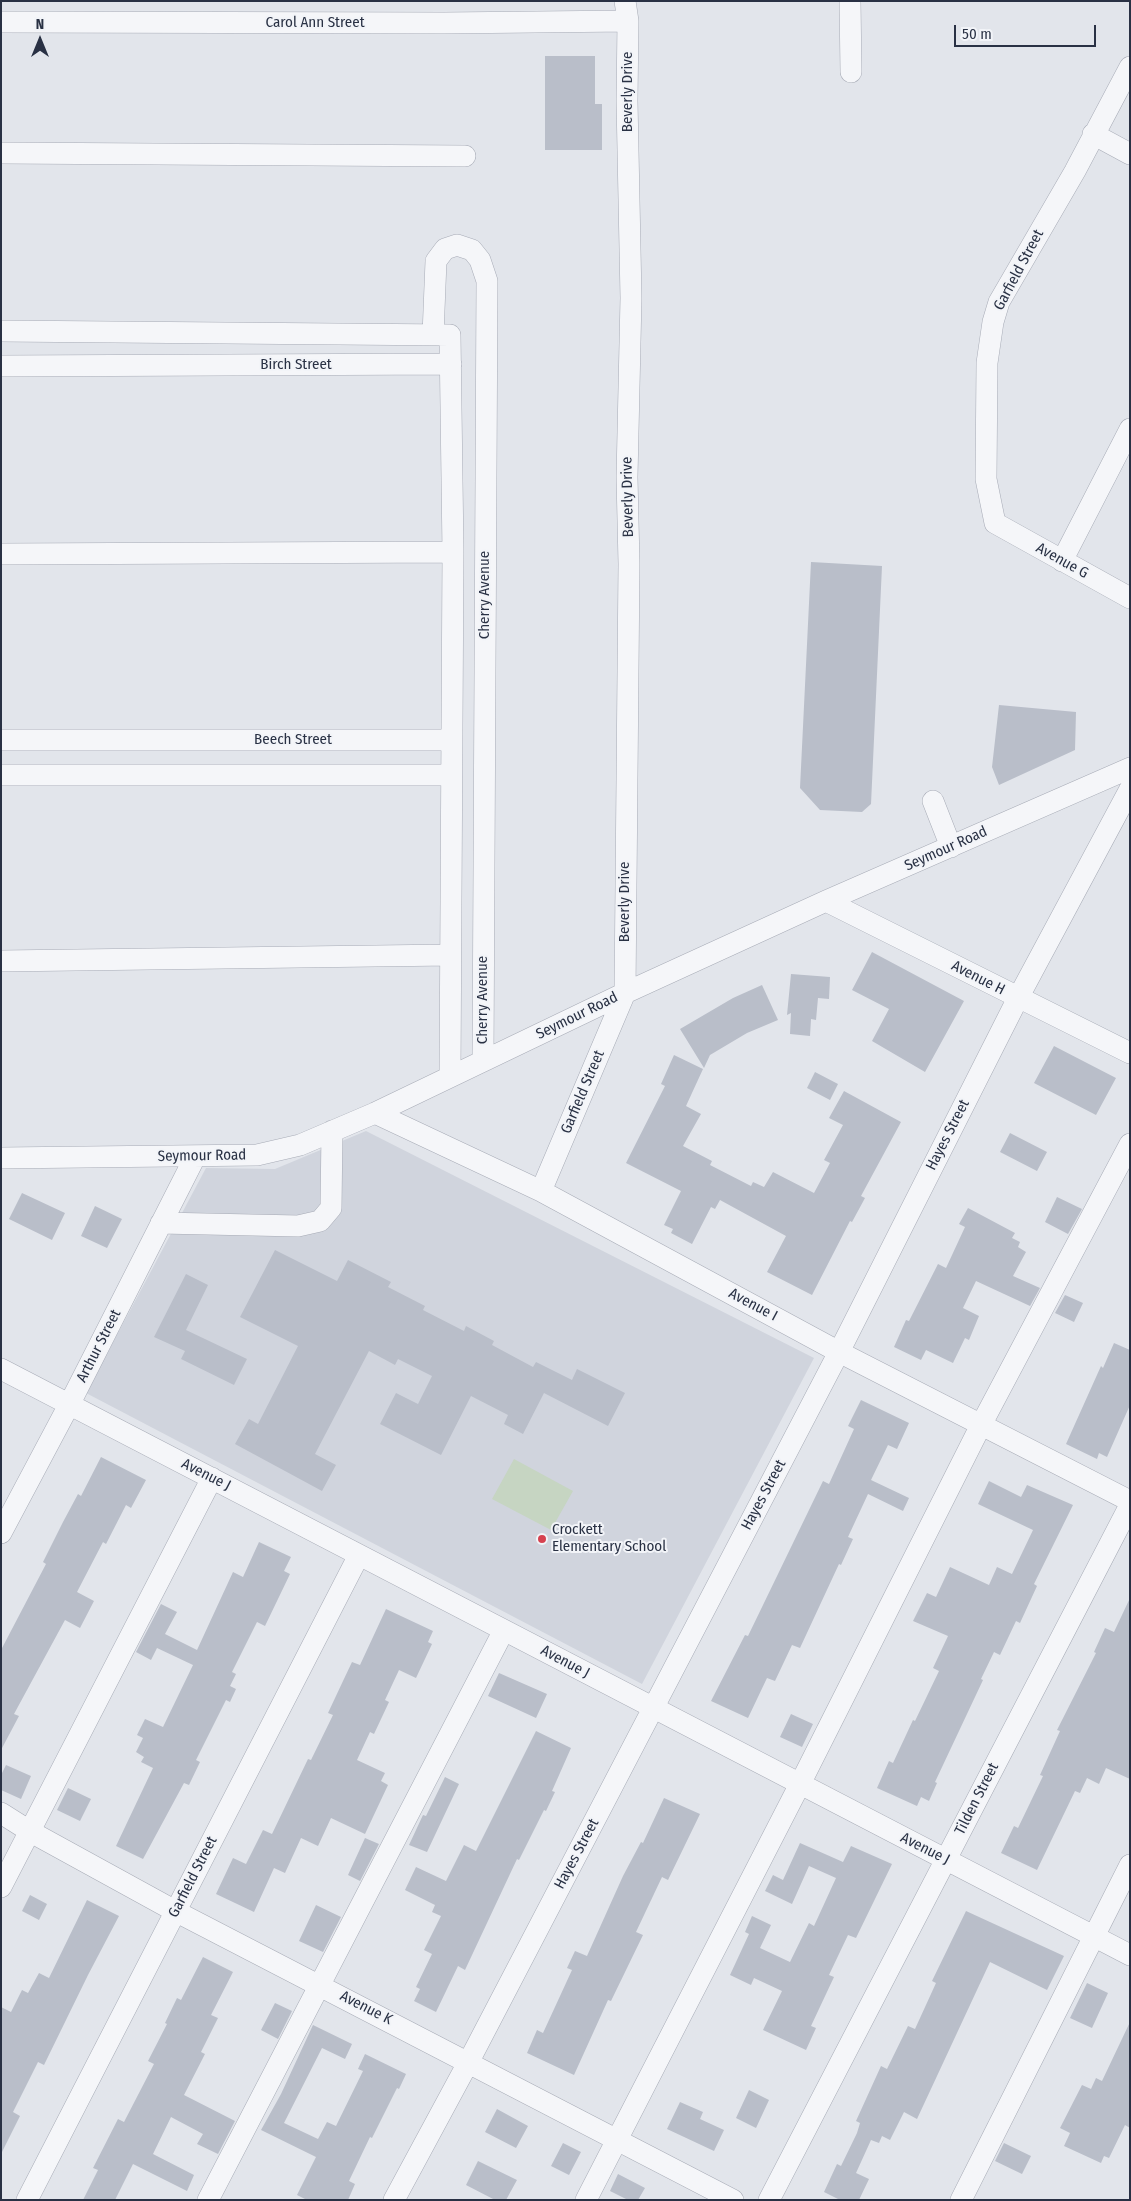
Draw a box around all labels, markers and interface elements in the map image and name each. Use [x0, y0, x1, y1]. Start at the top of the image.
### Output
street label: Carol Ann Street [265, 14, 365, 32]
north arrow [15, 15, 65, 65]
scale bar [956, 15, 1098, 47]
text: N [36, 16, 44, 33]
text: 50 m [962, 25, 992, 43]
street label: Beverly Drive [619, 52, 637, 132]
street label: Garfield Street [990, 227, 1048, 313]
street label: Birch Street [260, 356, 332, 374]
street label: Beverly Drive [618, 457, 638, 537]
street label: Avenue G [1033, 539, 1091, 583]
street label: Cherry Avenue [476, 551, 494, 639]
street label: Beech Street [254, 731, 332, 749]
street label: Seymour Road [902, 823, 990, 875]
street label: Beverly Drive [616, 862, 634, 942]
street label: Cherry Avenue [474, 956, 492, 1044]
street label: Avenue H [948, 957, 1008, 999]
street label: Seymour Road [533, 988, 621, 1044]
street label: Garfield Street [557, 1048, 609, 1136]
street label: Hayes Street [922, 1097, 974, 1173]
street label: Seymour Road [158, 1146, 246, 1166]
street label: Avenue I [726, 1285, 780, 1325]
street label: Arthur Street [73, 1307, 125, 1385]
street label: Avenue J [178, 1455, 234, 1495]
street label: Hayes Street [738, 1457, 790, 1533]
place label: Crockett Elementary School [552, 1521, 666, 1556]
marker: Crockett Elementary School [536, 1533, 548, 1545]
street label: Avenue J [538, 1642, 592, 1682]
street label: Tilden Street [951, 1760, 1003, 1838]
street label: Hayes Street [551, 1816, 603, 1892]
street label: Avenue J [897, 1829, 953, 1869]
street label: Garfield Street [165, 1833, 221, 1921]
street label: Avenue K [337, 1987, 395, 2029]

